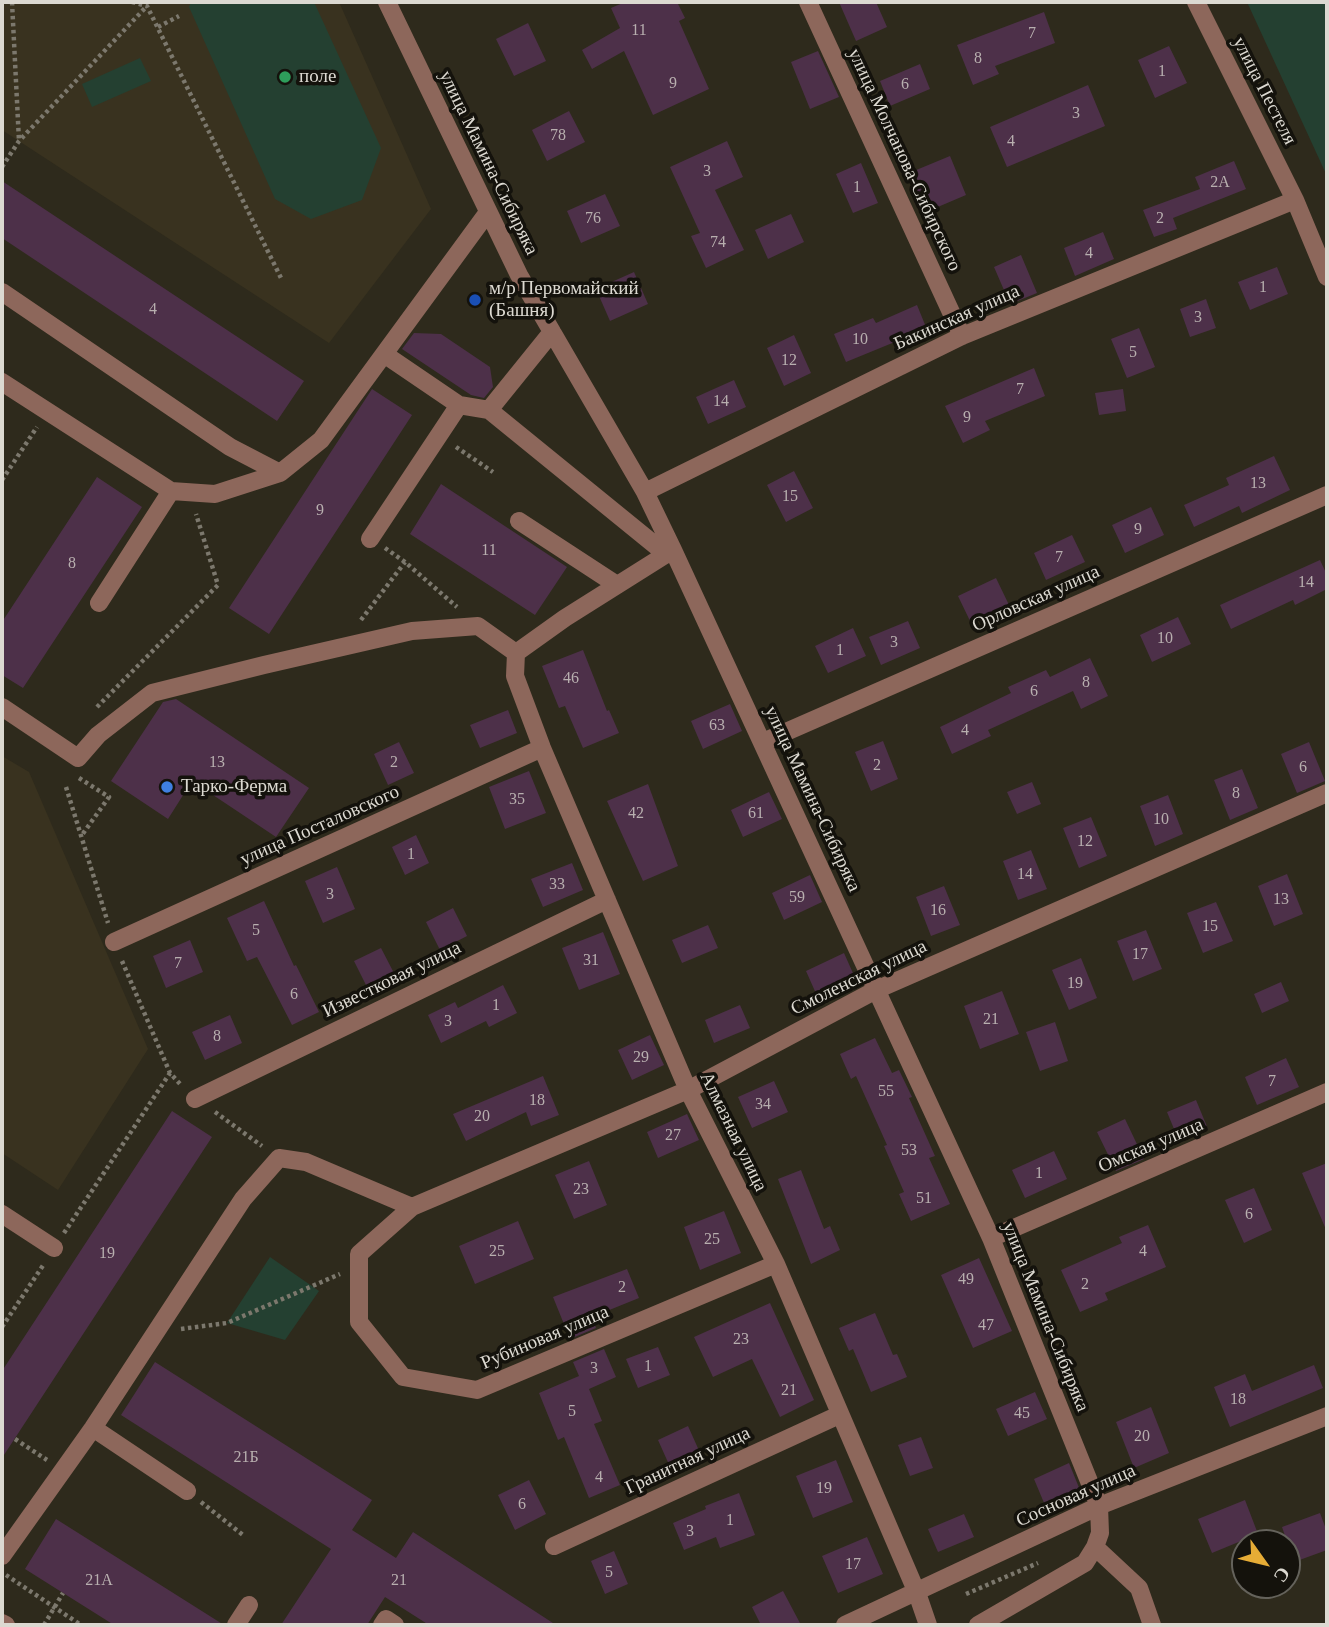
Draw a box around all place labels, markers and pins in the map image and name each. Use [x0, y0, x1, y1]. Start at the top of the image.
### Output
place label: поле [299, 66, 336, 88]
marker: поле [277, 69, 293, 85]
place label: м/р Первомайский (Башня) [489, 278, 639, 322]
marker: м/р Первомайский (Башня) [467, 292, 483, 308]
place label: Тарко-Ферма [181, 776, 287, 798]
marker: Тарко-Ферма [159, 779, 175, 795]

